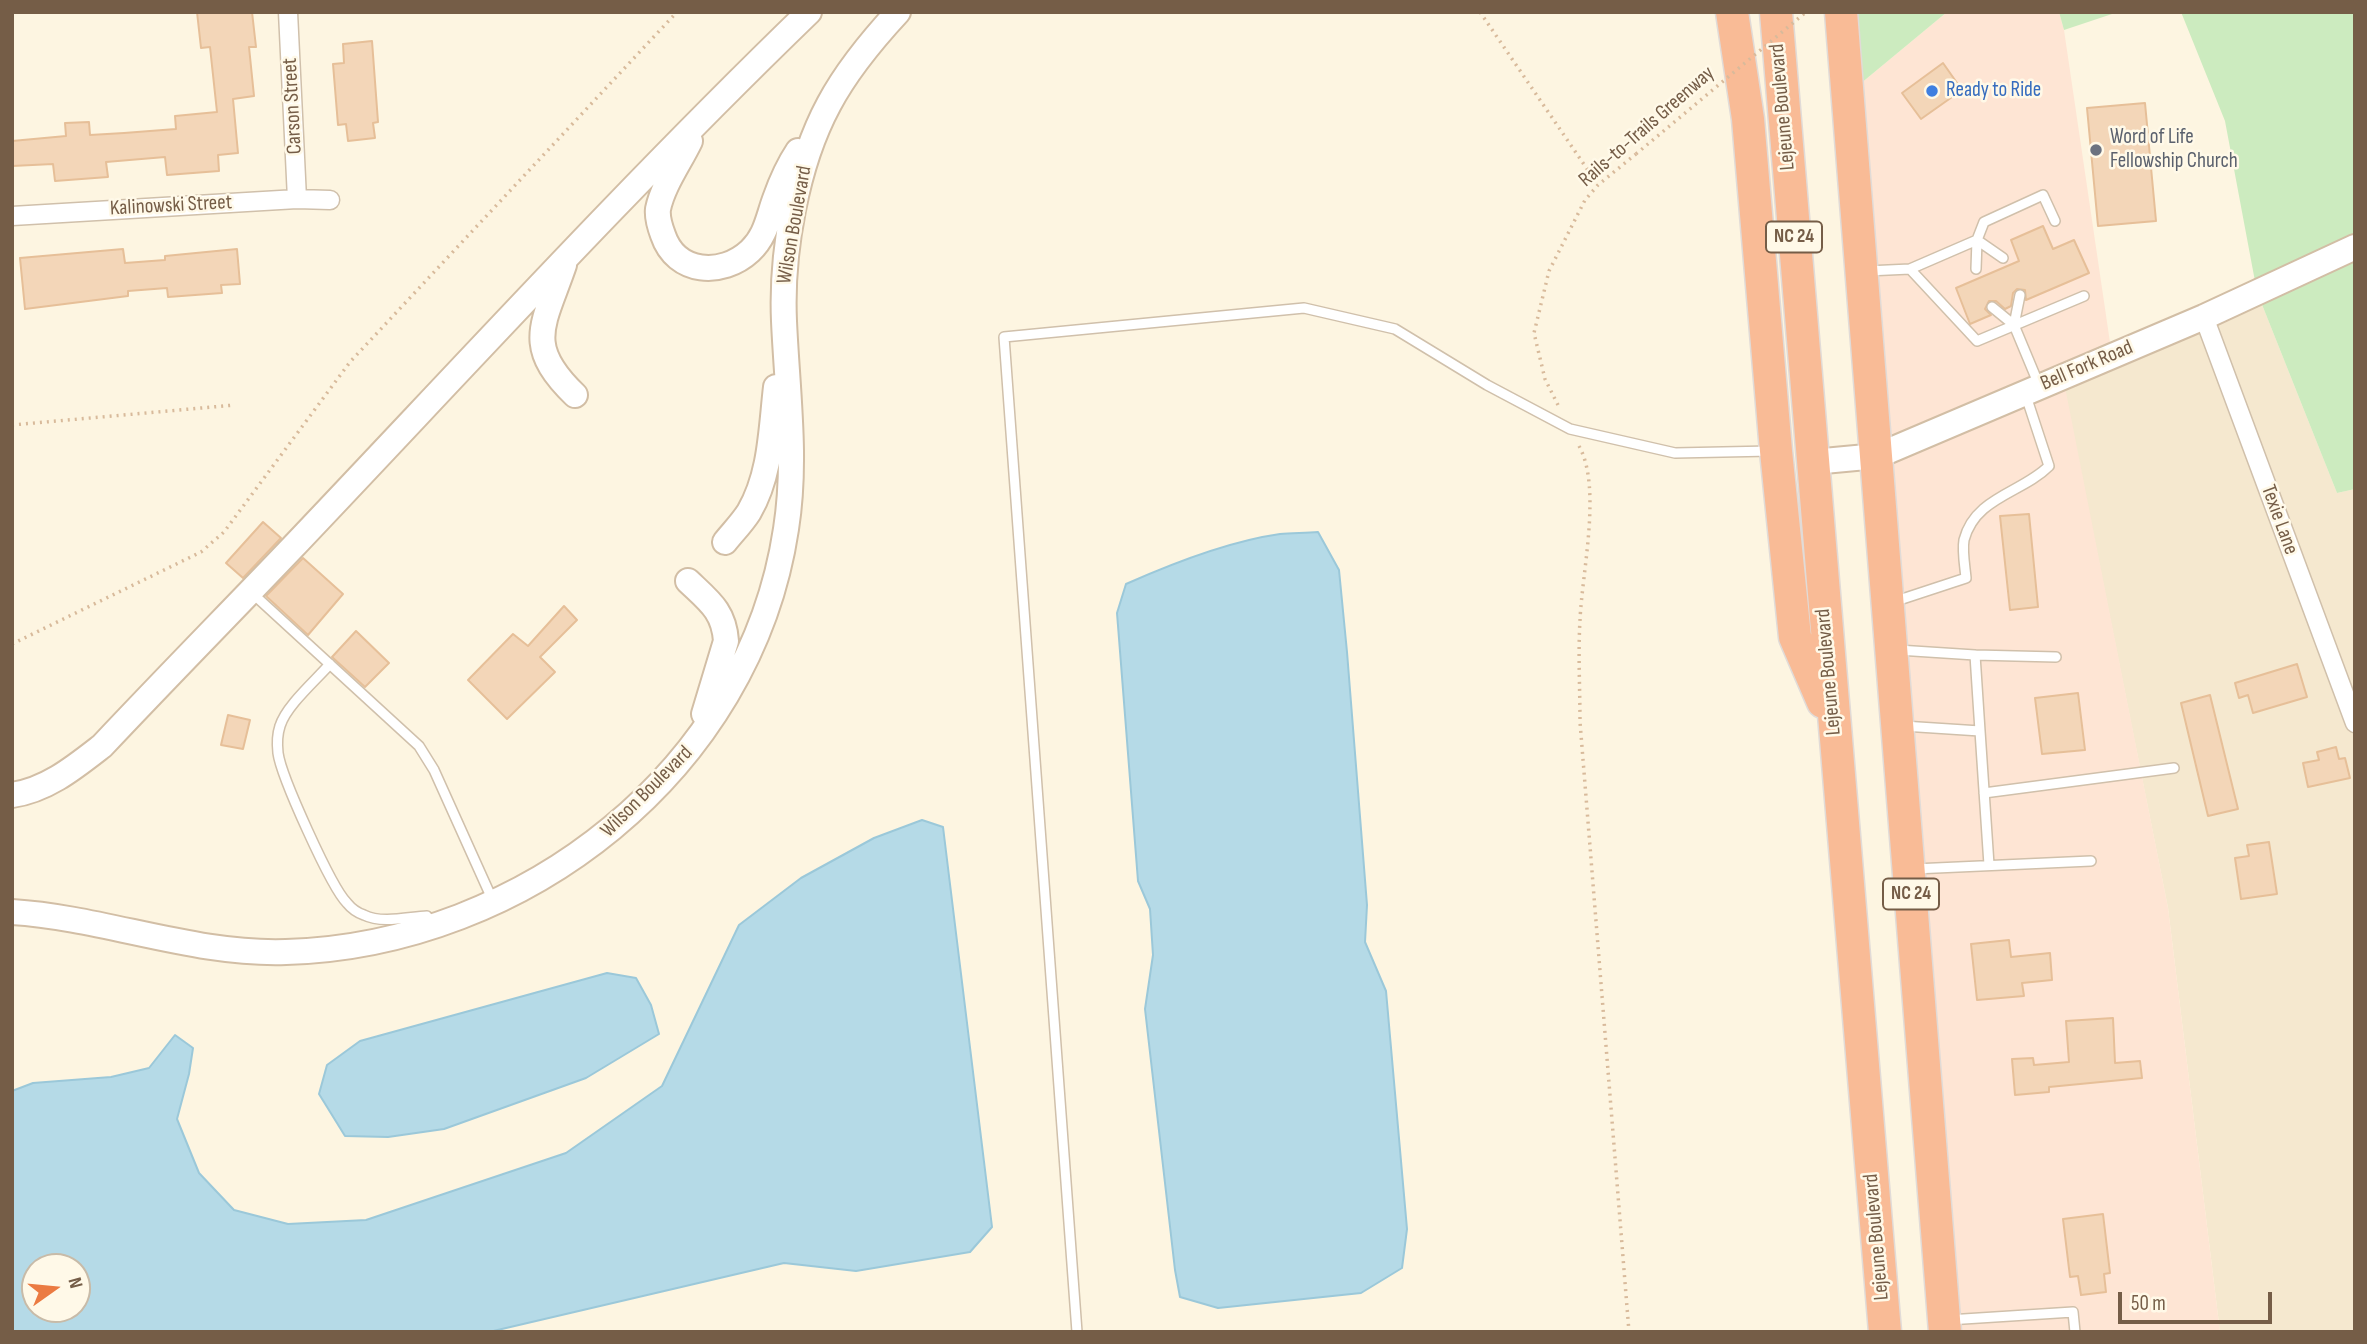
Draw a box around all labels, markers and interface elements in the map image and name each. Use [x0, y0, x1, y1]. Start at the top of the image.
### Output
street label: Lejeune Boulevard [1765, 43, 1801, 171]
street label: Carson Street [278, 57, 308, 155]
street label: Rails-to-Trails Greenway [1574, 61, 1720, 193]
place label: Ready to Ride [1946, 78, 2041, 104]
marker: Ready to Ride [1924, 83, 1940, 99]
place label: Word of Life Fellowship Church [2110, 125, 2238, 175]
marker: Word of Life Fellowship Church [2088, 142, 2104, 158]
street label: Wilson Boulevard [772, 164, 818, 286]
street label: Kalinowski Street [109, 190, 233, 222]
road number: NC 24 [1766, 221, 1822, 252]
street label: Bell Fork Road [2037, 335, 2137, 397]
street label: Texie Lane [2255, 482, 2303, 558]
street label: Lejeune Boulevard [1811, 608, 1847, 736]
street label: Wilson Boulevard [596, 741, 698, 843]
road number: NC 24 [1883, 878, 1939, 909]
street label: Lejeune Boulevard [1859, 1173, 1895, 1301]
north arrow [21, 1253, 91, 1323]
text: N [62, 1275, 87, 1291]
scale bar [2122, 1278, 2276, 1322]
text: 50 m [2131, 1291, 2166, 1316]

